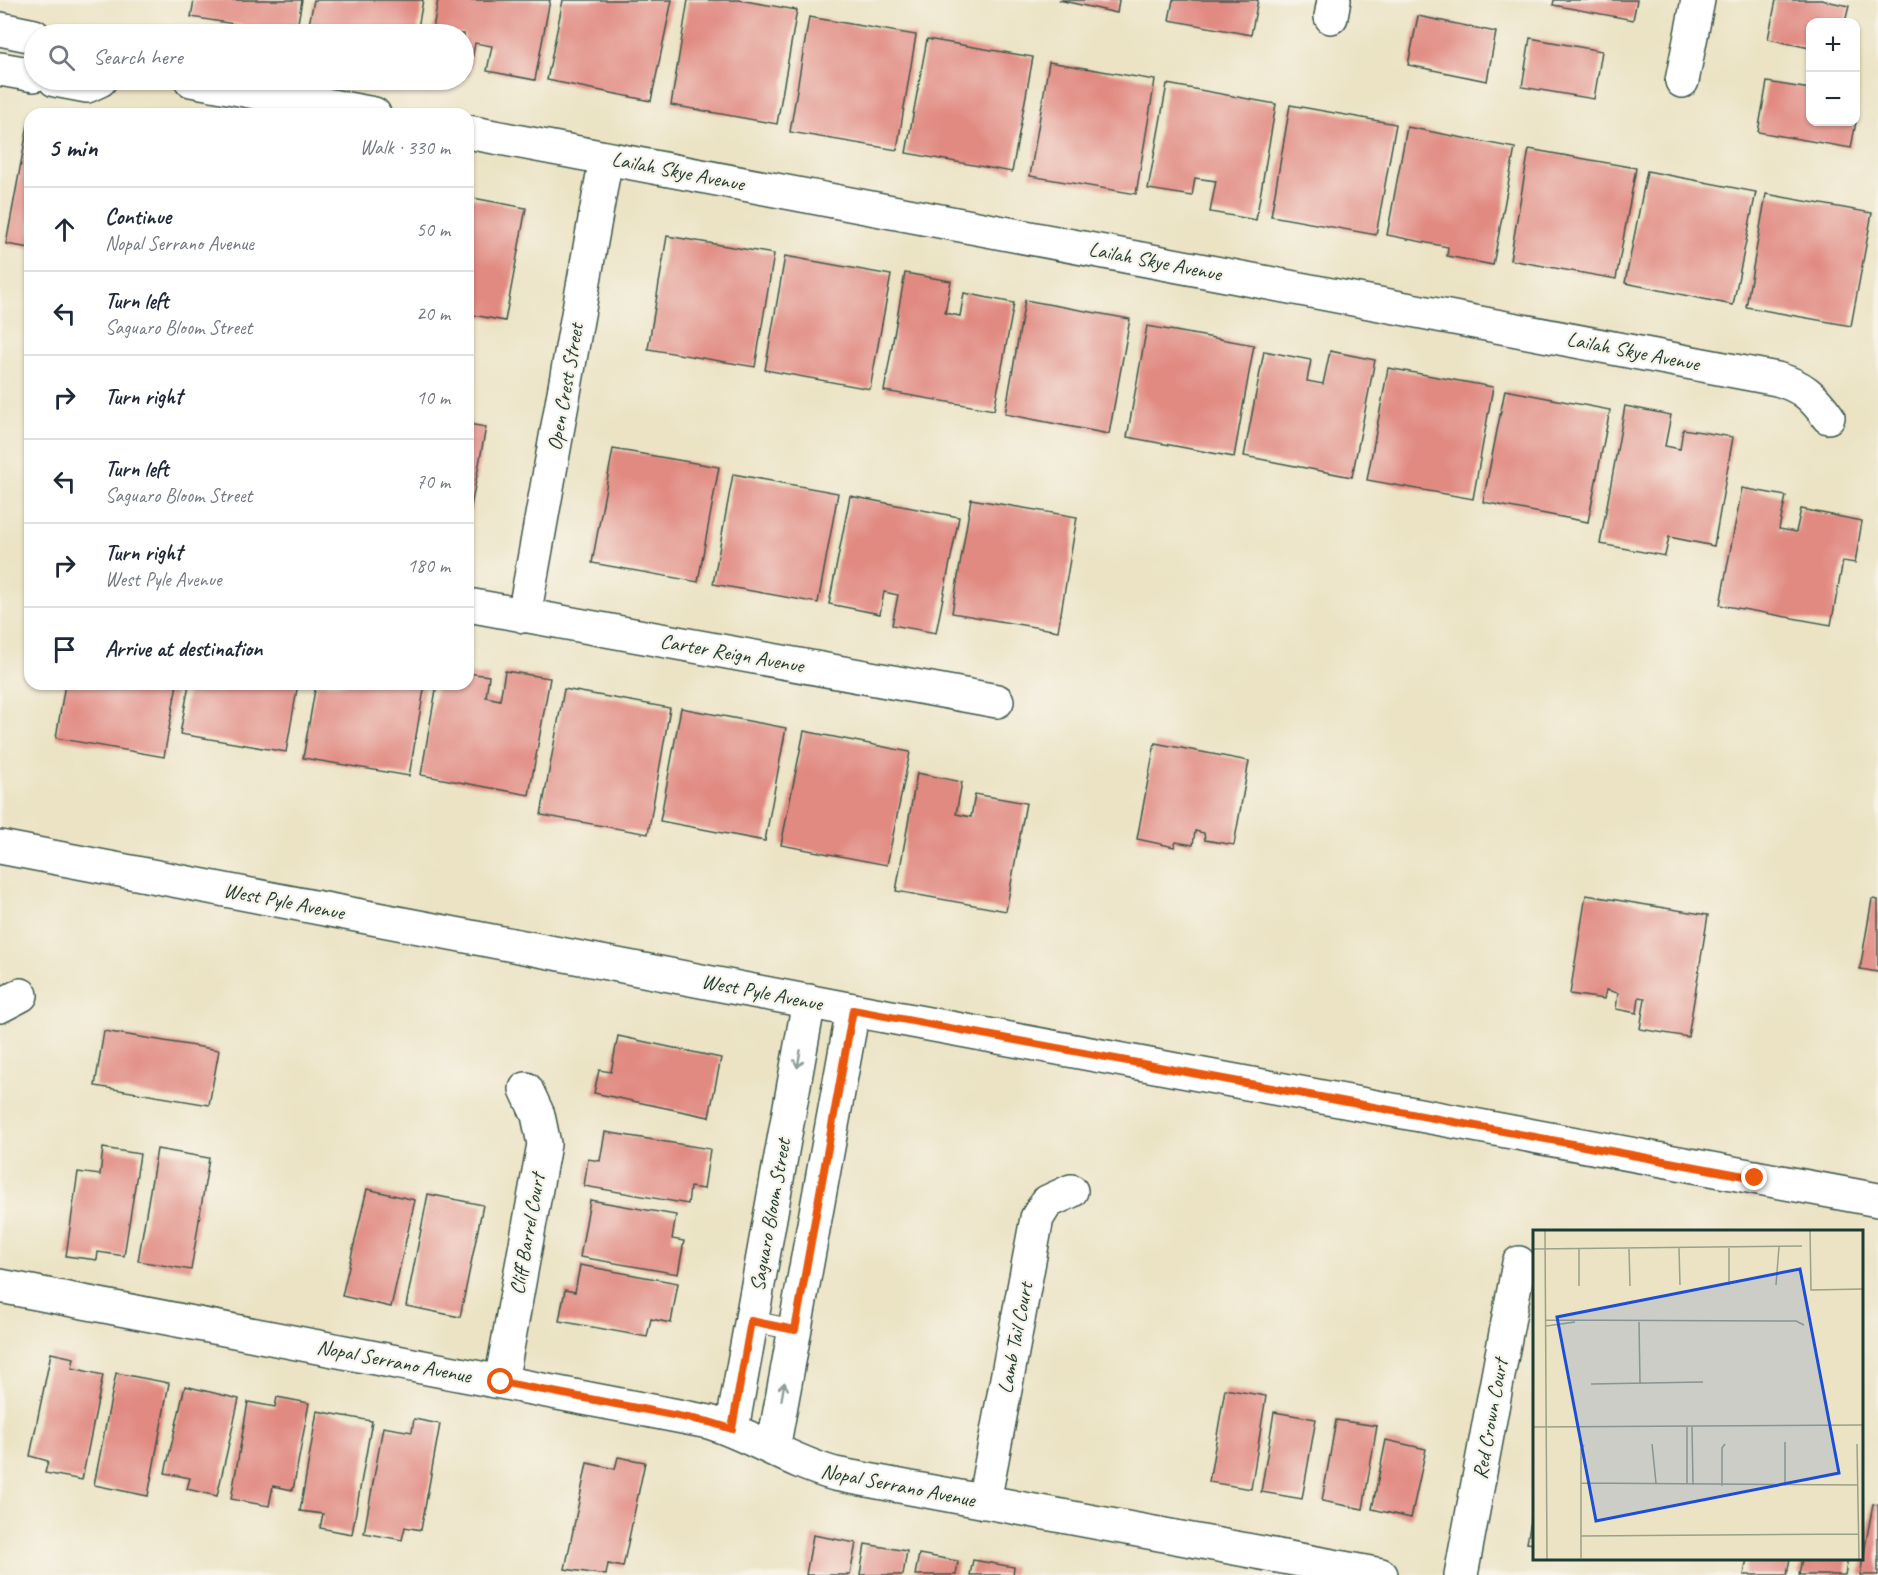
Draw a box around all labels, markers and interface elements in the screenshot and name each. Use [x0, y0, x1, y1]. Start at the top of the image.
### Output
map controls [1806, 18, 1860, 126]
button: + [1806, 18, 1860, 72]
search box [24, 24, 474, 90]
icon: search [45, 41, 78, 74]
text: Search here [93, 43, 183, 71]
button: − [1806, 72, 1860, 126]
text: 5 min [48, 131, 97, 164]
text: Walk · 330 m [360, 135, 450, 160]
street label: Lailah Skye Avenue [610, 145, 749, 197]
text: Continue [105, 203, 171, 231]
icon: ahead [48, 213, 81, 246]
text: 50 m [416, 217, 450, 242]
text: Nopal Serrano Avenue [105, 231, 254, 256]
street label: Lailah Skye Avenue [1087, 235, 1226, 287]
text: Turn left [105, 287, 169, 315]
icon: left [48, 297, 81, 330]
text: 20 m [416, 301, 450, 326]
text: Saguaro Bloom Street [105, 315, 252, 340]
street label: Open Crest Street [541, 319, 589, 453]
street label: Lailah Skye Avenue [1565, 325, 1704, 377]
icon: right [48, 381, 81, 414]
text: Turn right [105, 383, 182, 411]
text: 10 m [416, 385, 450, 410]
text: Turn left [105, 455, 169, 483]
icon: left [48, 465, 81, 498]
text: 70 m [416, 469, 450, 494]
text: Saguaro Bloom Street [105, 483, 252, 508]
text: Turn right [105, 539, 182, 567]
icon: right [48, 549, 81, 582]
text: 180 m [407, 553, 450, 578]
text: West Pyle Avenue [105, 567, 221, 592]
street label: Carter Reign Avenue [658, 628, 808, 679]
icon: arrive [48, 633, 81, 666]
text: Arrive at destination [105, 635, 262, 663]
street label: West Pyle Avenue [222, 877, 349, 926]
street label: West Pyle Avenue [700, 968, 827, 1017]
one-way arrow [793, 1048, 804, 1068]
street label: Saguaro Bloom Street [744, 1135, 797, 1293]
route end [1741, 1164, 1767, 1190]
street label: Cliff Barrel Court [504, 1168, 551, 1297]
inset map [1533, 1230, 1863, 1560]
street label: Lamb Tail Court [992, 1278, 1039, 1396]
street label: Nopal Serrano Avenue [315, 1333, 474, 1389]
street label: Red Crown Court [1467, 1354, 1514, 1481]
route start [487, 1368, 513, 1394]
one-way arrow [778, 1382, 789, 1402]
street label: Nopal Serrano Avenue [819, 1457, 978, 1513]

